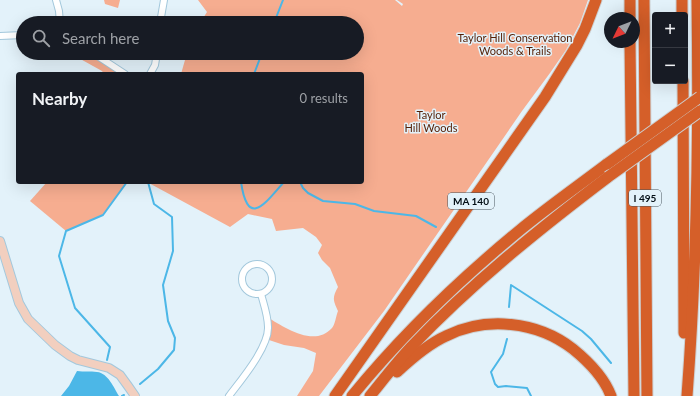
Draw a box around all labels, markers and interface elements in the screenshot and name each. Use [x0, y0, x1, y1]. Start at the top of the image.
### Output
north arrow [604, 12, 640, 48]
map controls [652, 12, 688, 84]
button: + [652, 12, 688, 48]
search box [16, 16, 364, 60]
icon: search [30, 27, 52, 49]
text: Search here [62, 29, 139, 47]
park label: Taylor Hill Conservation Woods & Trails [458, 31, 572, 57]
button: − [652, 48, 688, 84]
text: Nearby [32, 88, 87, 109]
text: 0 results [300, 90, 348, 106]
park label: Taylor Hill Woods [405, 108, 458, 134]
road number: I 495 [629, 190, 661, 206]
road number: MA 140 [448, 193, 494, 209]

